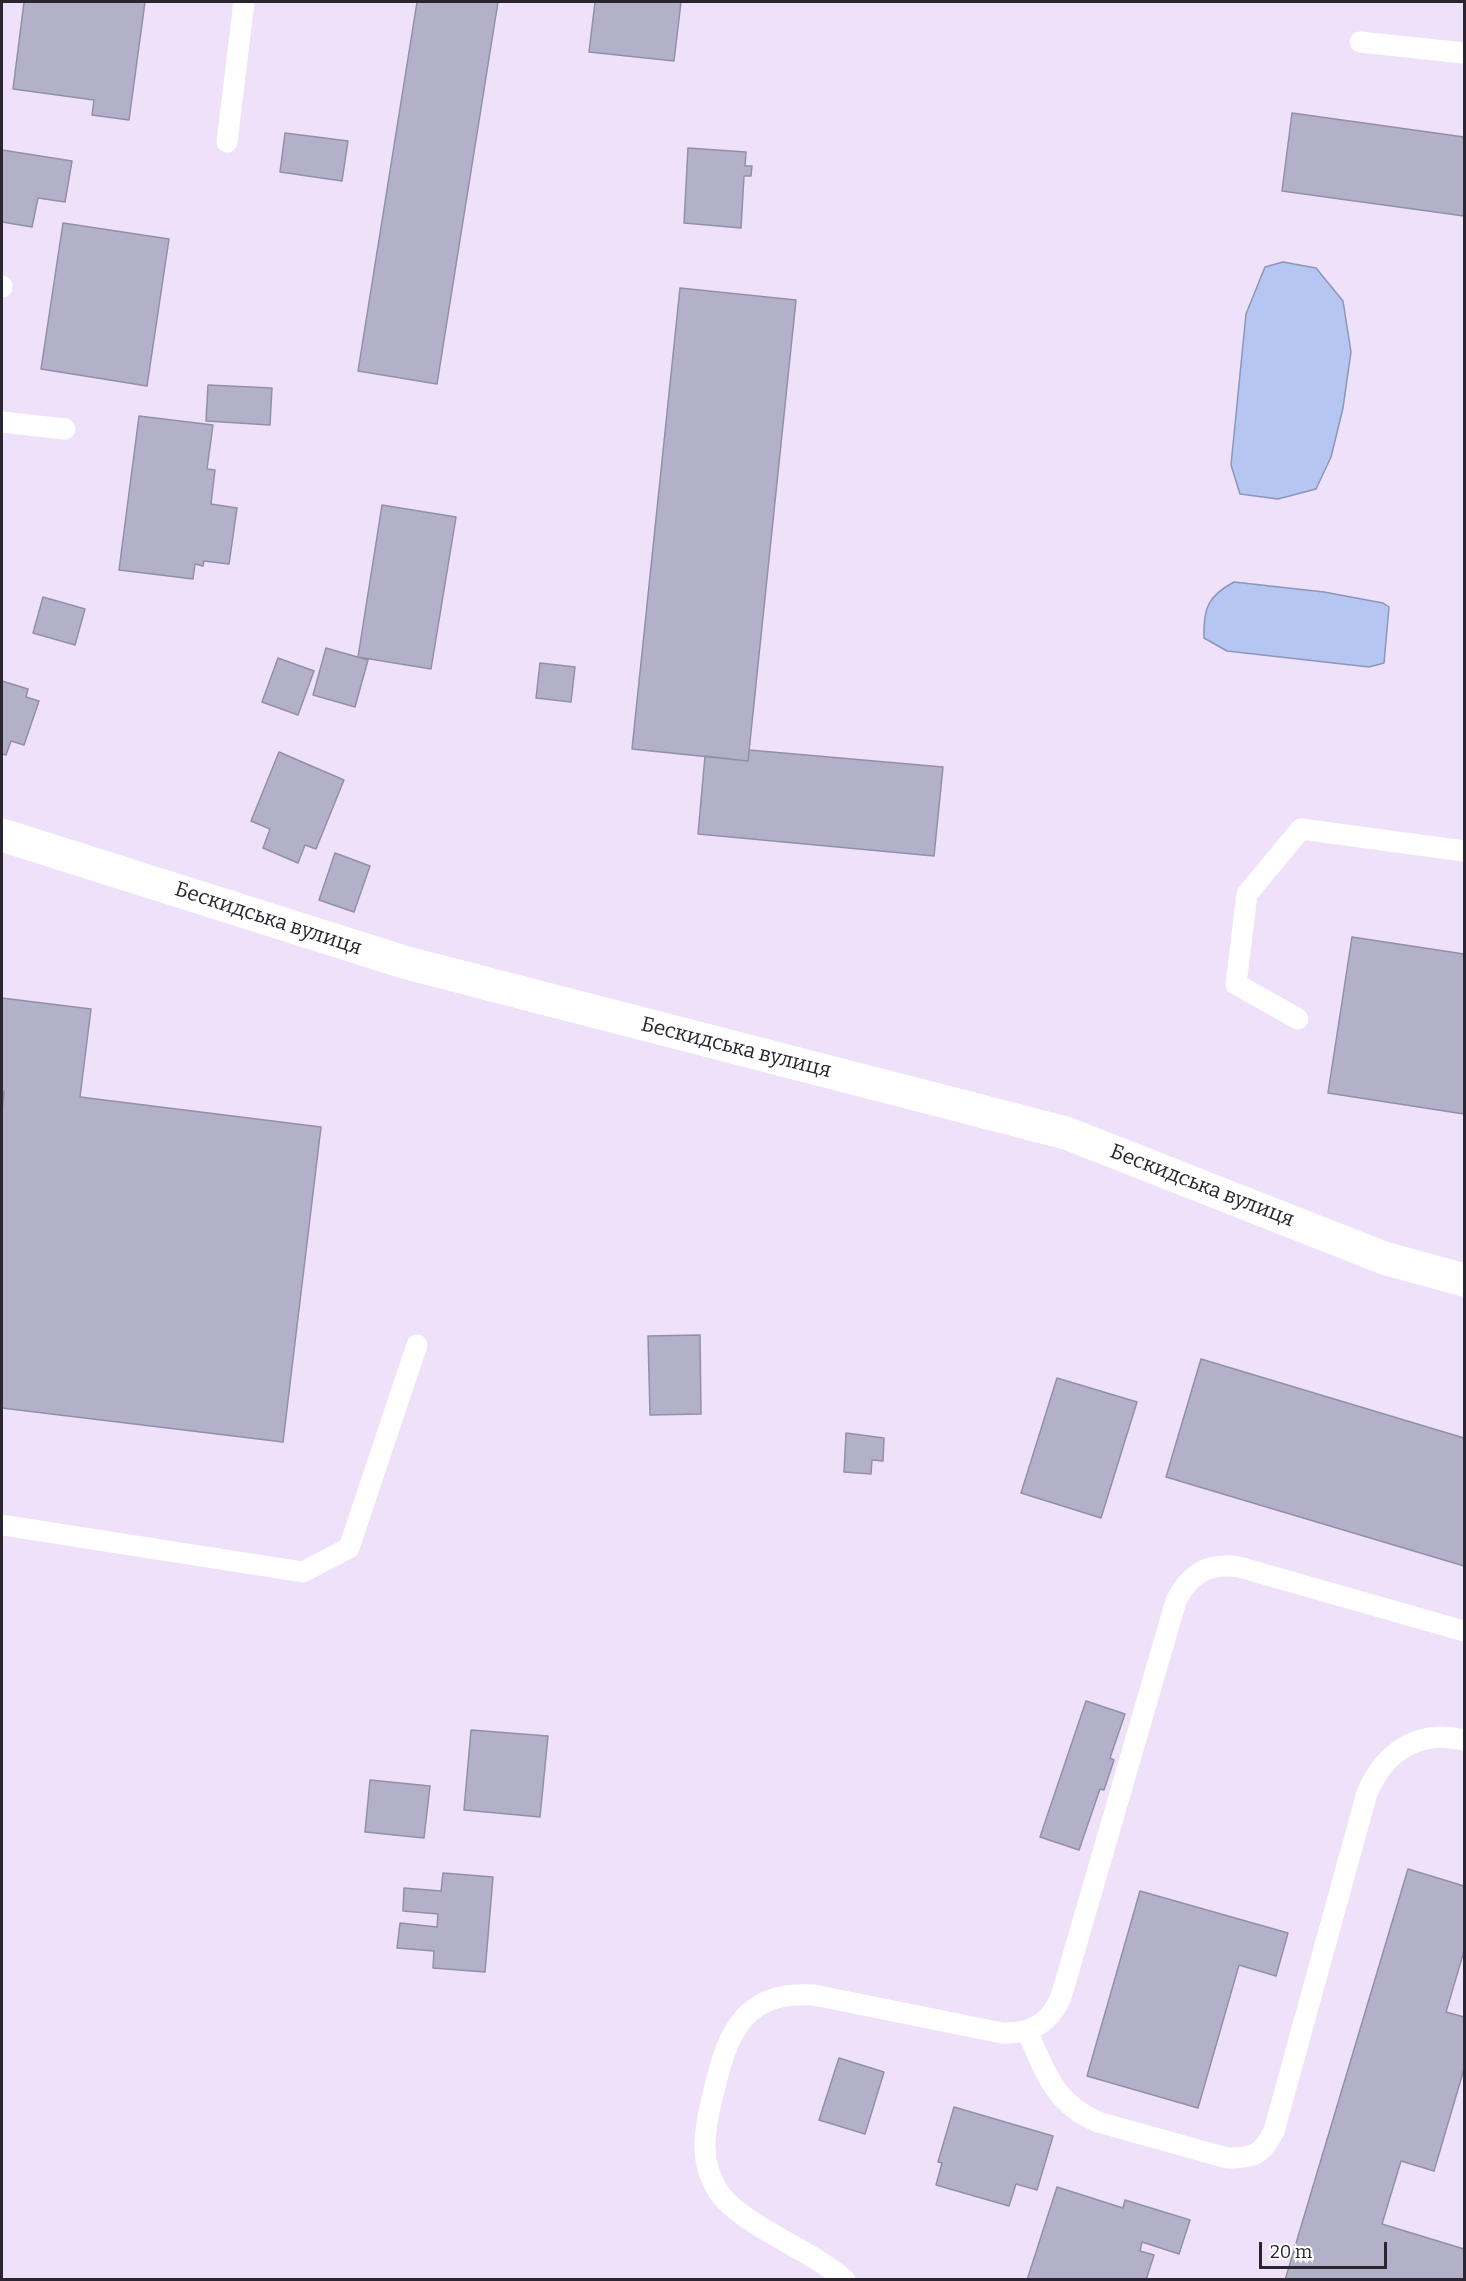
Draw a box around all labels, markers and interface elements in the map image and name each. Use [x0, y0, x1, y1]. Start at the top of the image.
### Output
street label: Бескидська вулиця [171, 877, 365, 961]
street label: Бескидська вулиця [638, 1012, 834, 1084]
street label: Бескидська вулиця [1106, 1139, 1298, 1233]
scale bar [1262, 2230, 1390, 2268]
text: 20 m [1270, 2241, 1312, 2263]

